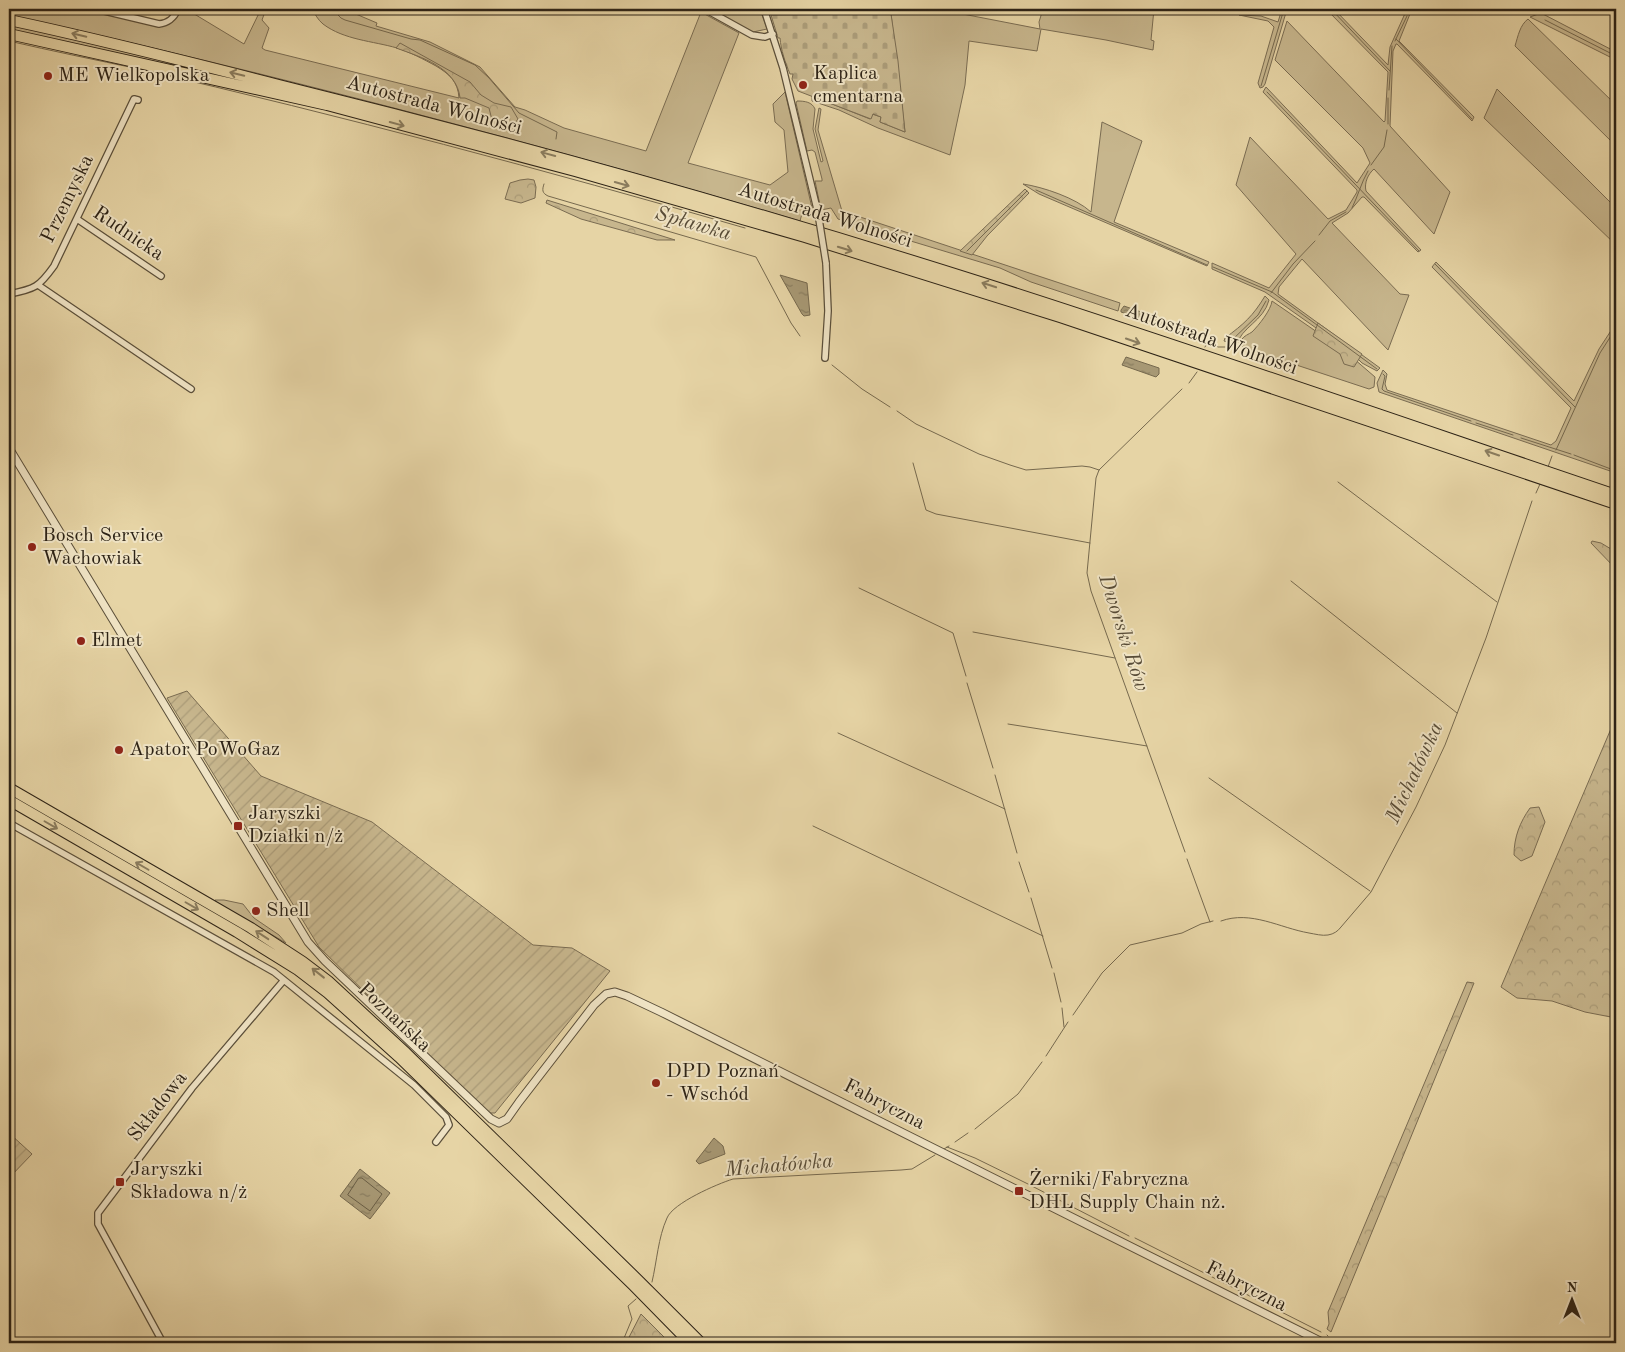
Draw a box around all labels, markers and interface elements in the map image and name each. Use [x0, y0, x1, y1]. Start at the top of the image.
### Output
one-way arrow [71, 30, 87, 39]
place label: Kaplica cmentarna [813, 64, 903, 107]
place label: ME Wielkopolska [58, 66, 210, 86]
one-way arrow [229, 69, 245, 78]
marker: ME Wielkopolska [42, 70, 54, 82]
street label: Autostrada Wolności [344, 73, 524, 139]
marker: Kaplica cmentarna [797, 79, 809, 91]
one-way arrow [389, 119, 405, 129]
one-way arrow [541, 149, 557, 159]
street label: Przemyska [38, 152, 98, 246]
one-way arrow [613, 180, 629, 189]
street label: Autostrada Wolności [736, 180, 914, 252]
street label: Rudnicka [89, 203, 167, 265]
water label: Spławka [652, 203, 734, 245]
one-way arrow [837, 245, 853, 255]
one-way arrow [982, 280, 998, 289]
street label: Autostrada Wolności [1122, 301, 1300, 379]
one-way arrow [1125, 337, 1141, 347]
one-way arrow [1485, 448, 1500, 457]
place label: Bosch Service Wachowiak [42, 526, 163, 569]
marker: Bosch Service Wachowiak [26, 541, 38, 553]
water label: Dworski Rów [1094, 571, 1152, 694]
place label: Elmet [91, 631, 142, 651]
marker: Elmet [75, 635, 87, 647]
water label: Michałówka [1382, 719, 1448, 828]
place label: Apator PoWoGaz [129, 740, 280, 760]
marker: Apator PoWoGaz [113, 744, 125, 756]
place label: Jaryszki Działki n/ż [248, 804, 343, 847]
one-way arrow [43, 820, 57, 830]
marker: Jaryszki Działki n/ż [232, 820, 244, 832]
one-way arrow [136, 860, 150, 870]
one-way arrow [184, 901, 198, 911]
place label: Shell [266, 901, 309, 921]
marker: Shell [250, 905, 262, 917]
one-way arrow [255, 930, 269, 940]
one-way arrow [311, 968, 324, 979]
street label: Poznańska [354, 979, 434, 1057]
place label: DPD Poznań - Wschód [666, 1062, 779, 1105]
street label: Składowa [125, 1068, 192, 1146]
street label: Fabryczna [840, 1076, 928, 1134]
marker: DPD Poznań - Wschód [650, 1077, 662, 1089]
water label: Michałówka [723, 1151, 834, 1181]
place label: Jaryszki Składowa n/ż [130, 1160, 247, 1203]
place label: Żerniki/Fabryczna DHL Supply Chain nż. [1029, 1168, 1226, 1213]
marker: Jaryszki Składowa n/ż [114, 1176, 126, 1188]
marker: Żerniki/Fabryczna DHL Supply Chain nż. [1013, 1185, 1025, 1197]
street label: Fabryczna [1202, 1258, 1290, 1316]
north arrow [1548, 1274, 1598, 1324]
text: N [1567, 1281, 1578, 1295]

